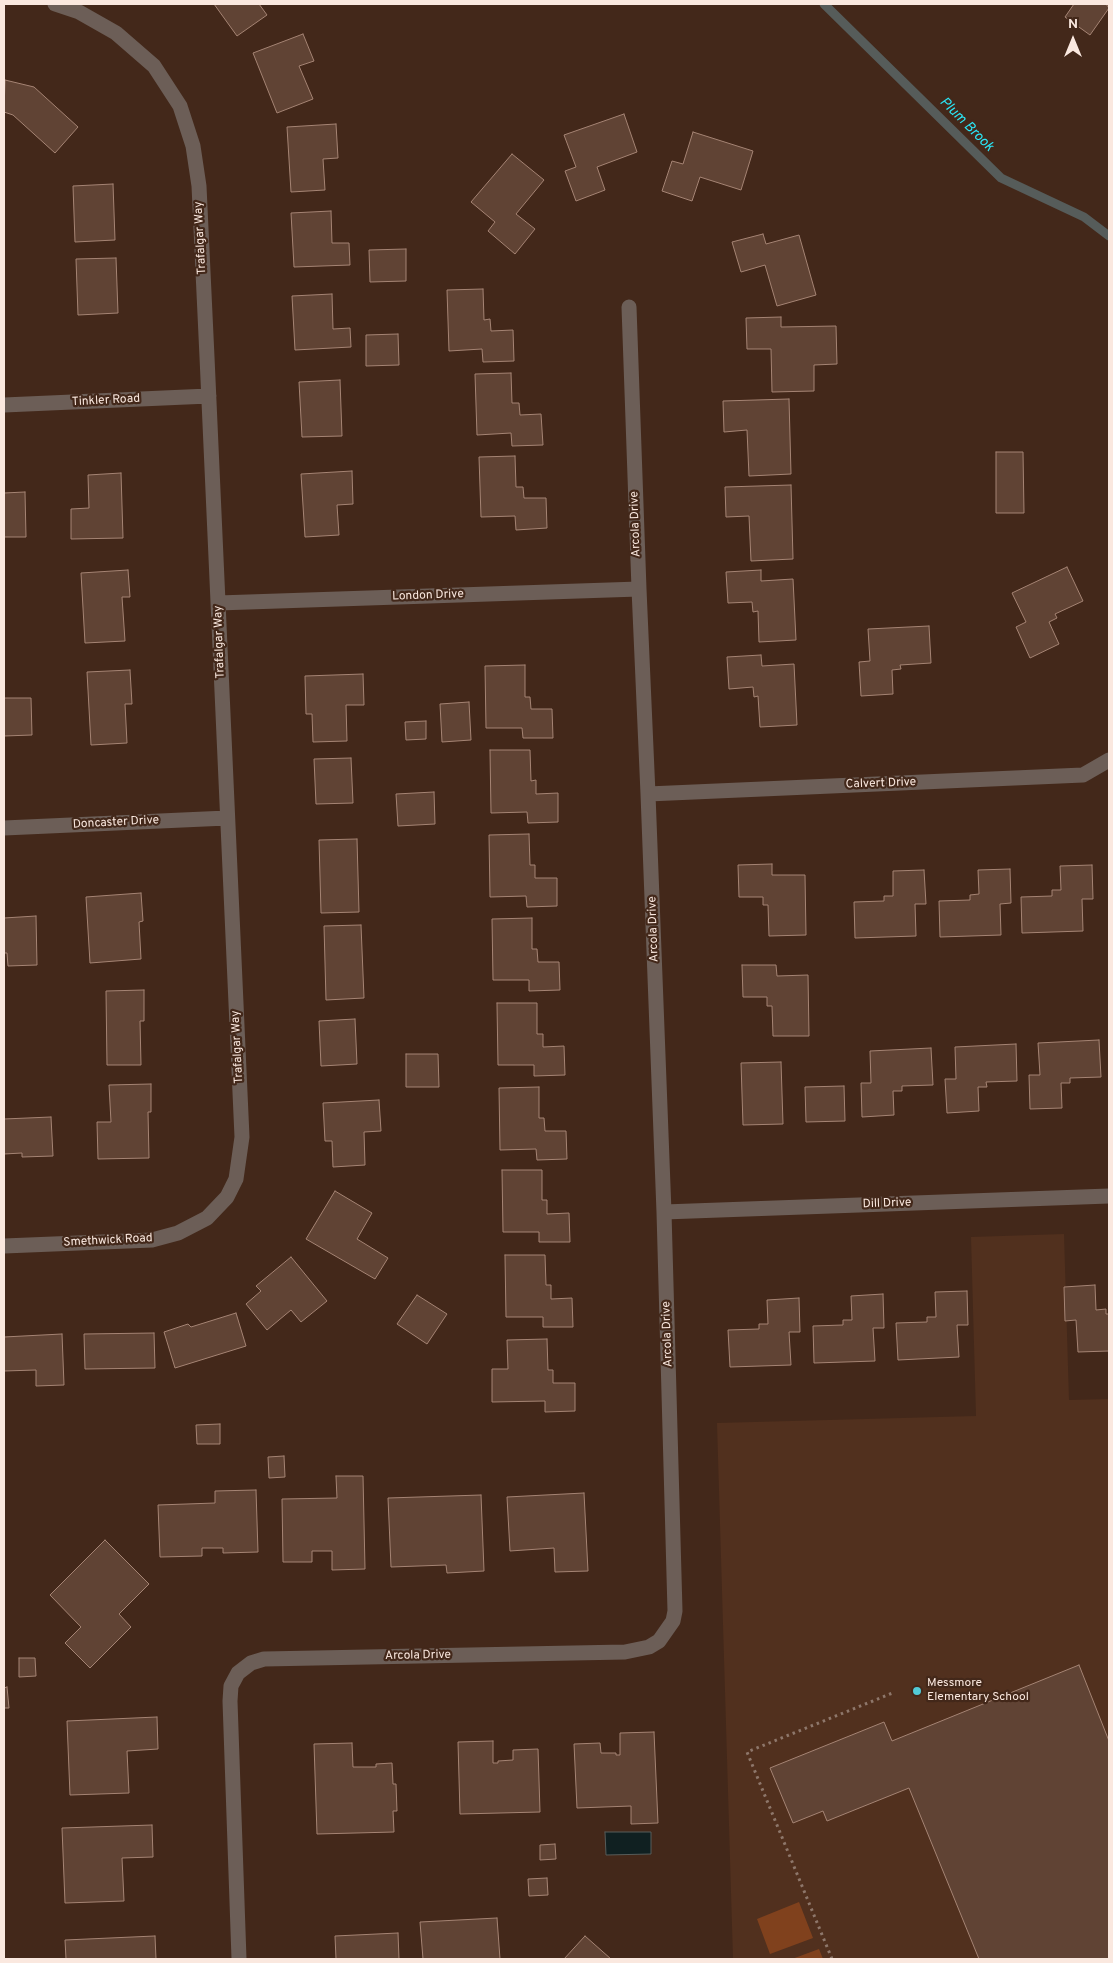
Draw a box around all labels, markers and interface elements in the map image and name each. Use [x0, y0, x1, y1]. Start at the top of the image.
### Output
north arrow [1048, 15, 1098, 65]
text: N [1068, 16, 1078, 33]
water label: Plum Brook [935, 94, 997, 156]
street label: Trafalgar Way [192, 201, 210, 275]
street label: Tinkler Road [72, 392, 140, 410]
street label: Arcola Drive [628, 491, 644, 557]
street label: London Drive [392, 588, 464, 604]
street label: Trafalgar Way [212, 605, 228, 679]
street label: Calvert Drive [846, 776, 916, 792]
street label: Doncaster Drive [73, 814, 159, 832]
street label: Arcola Drive [646, 896, 662, 962]
street label: Trafalgar Way [229, 1010, 247, 1084]
street label: Dill Drive [862, 1196, 912, 1212]
street label: Smethwick Road [63, 1231, 153, 1251]
street label: Arcola Drive [660, 1301, 676, 1367]
street label: Arcola Drive [385, 1648, 451, 1664]
place label: Messmore Elementary School [927, 1677, 1029, 1705]
marker: Messmore Elementary School [911, 1685, 923, 1697]

